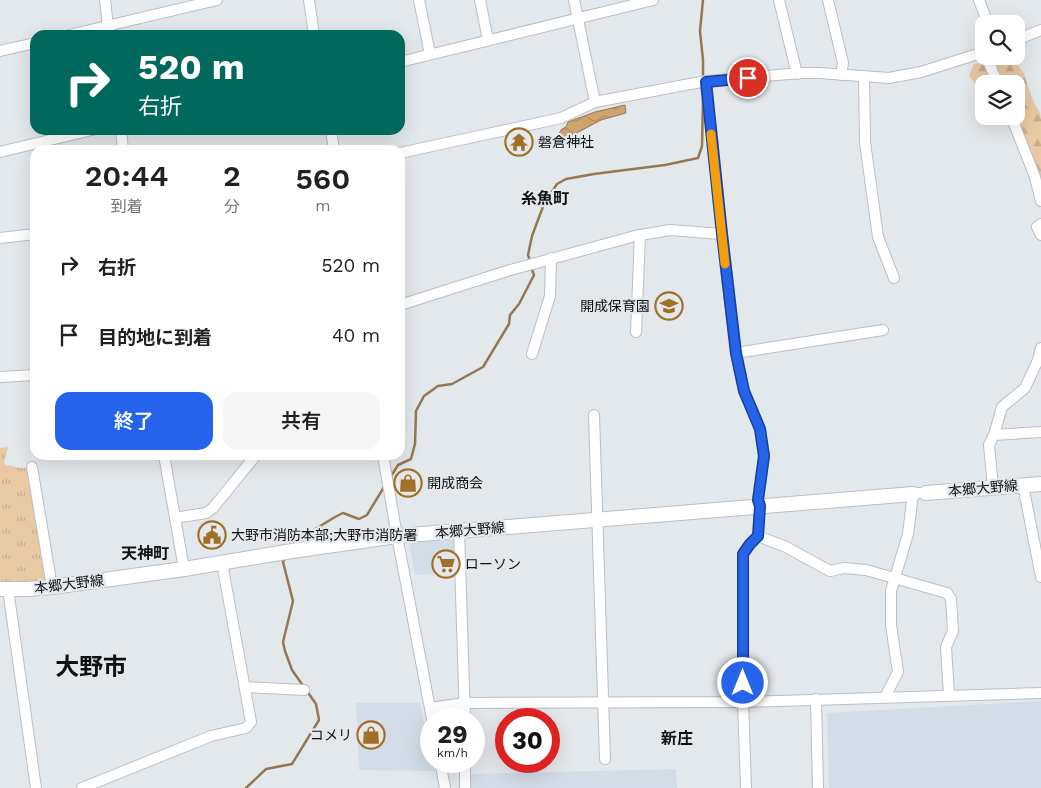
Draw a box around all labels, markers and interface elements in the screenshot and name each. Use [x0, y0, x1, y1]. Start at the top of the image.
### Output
map controls [975, 15, 1025, 125]
button: search [975, 15, 1025, 65]
text: 520 m [138, 46, 245, 88]
icon: right [55, 50, 120, 115]
pin [727, 57, 769, 99]
icon: arrive [734, 64, 762, 92]
button: layers [975, 75, 1025, 125]
text: 右折 [138, 94, 182, 119]
temple icon: 磐倉神社 [504, 127, 534, 157]
place label: 磐倉神社 [538, 134, 594, 150]
text: 20:44 [85, 158, 168, 193]
text: 2 [223, 158, 241, 193]
text: 560 [295, 161, 350, 196]
district label: 糸魚町 [521, 189, 569, 208]
text: m [315, 196, 331, 215]
text: 到着 [111, 197, 143, 216]
text: 分 [224, 197, 240, 216]
icon: right [55, 251, 83, 279]
text: 520 m [321, 254, 380, 277]
text: 右折 [98, 256, 136, 279]
school or university icon: 開成保育園 [654, 291, 684, 321]
place label: 開成保育園 [580, 298, 650, 314]
icon: arrive [55, 321, 83, 349]
text: 40 m [332, 324, 380, 347]
text: 目的地に到着 [98, 326, 212, 349]
button: 終了 [55, 392, 213, 450]
button: 共有 [223, 392, 380, 450]
shop icon: 開成商会 [393, 468, 423, 498]
place label: 開成商会 [427, 475, 483, 491]
street label: 本郷大野線 [947, 477, 1019, 499]
street label: 本郷大野線 [434, 519, 506, 541]
public building icon: 大野市消防本部;大野市消防署 [197, 520, 227, 550]
place label: 大野市消防本部;大野市消防署 [231, 527, 417, 543]
district label: 天神町 [121, 544, 169, 563]
supermarket icon: ローソン [431, 549, 461, 579]
place label: ローソン [465, 556, 521, 572]
street label: 本郷大野線 [33, 572, 105, 596]
district label: 大野市 [55, 653, 127, 681]
position arrow [716, 656, 768, 708]
speed limit sign: 30 [495, 708, 560, 773]
shop icon: コメリ [356, 720, 386, 750]
text: 29 [437, 720, 468, 749]
place label: コメリ [310, 727, 352, 743]
district label: 新庄 [661, 729, 693, 748]
text: km/h [437, 746, 468, 760]

